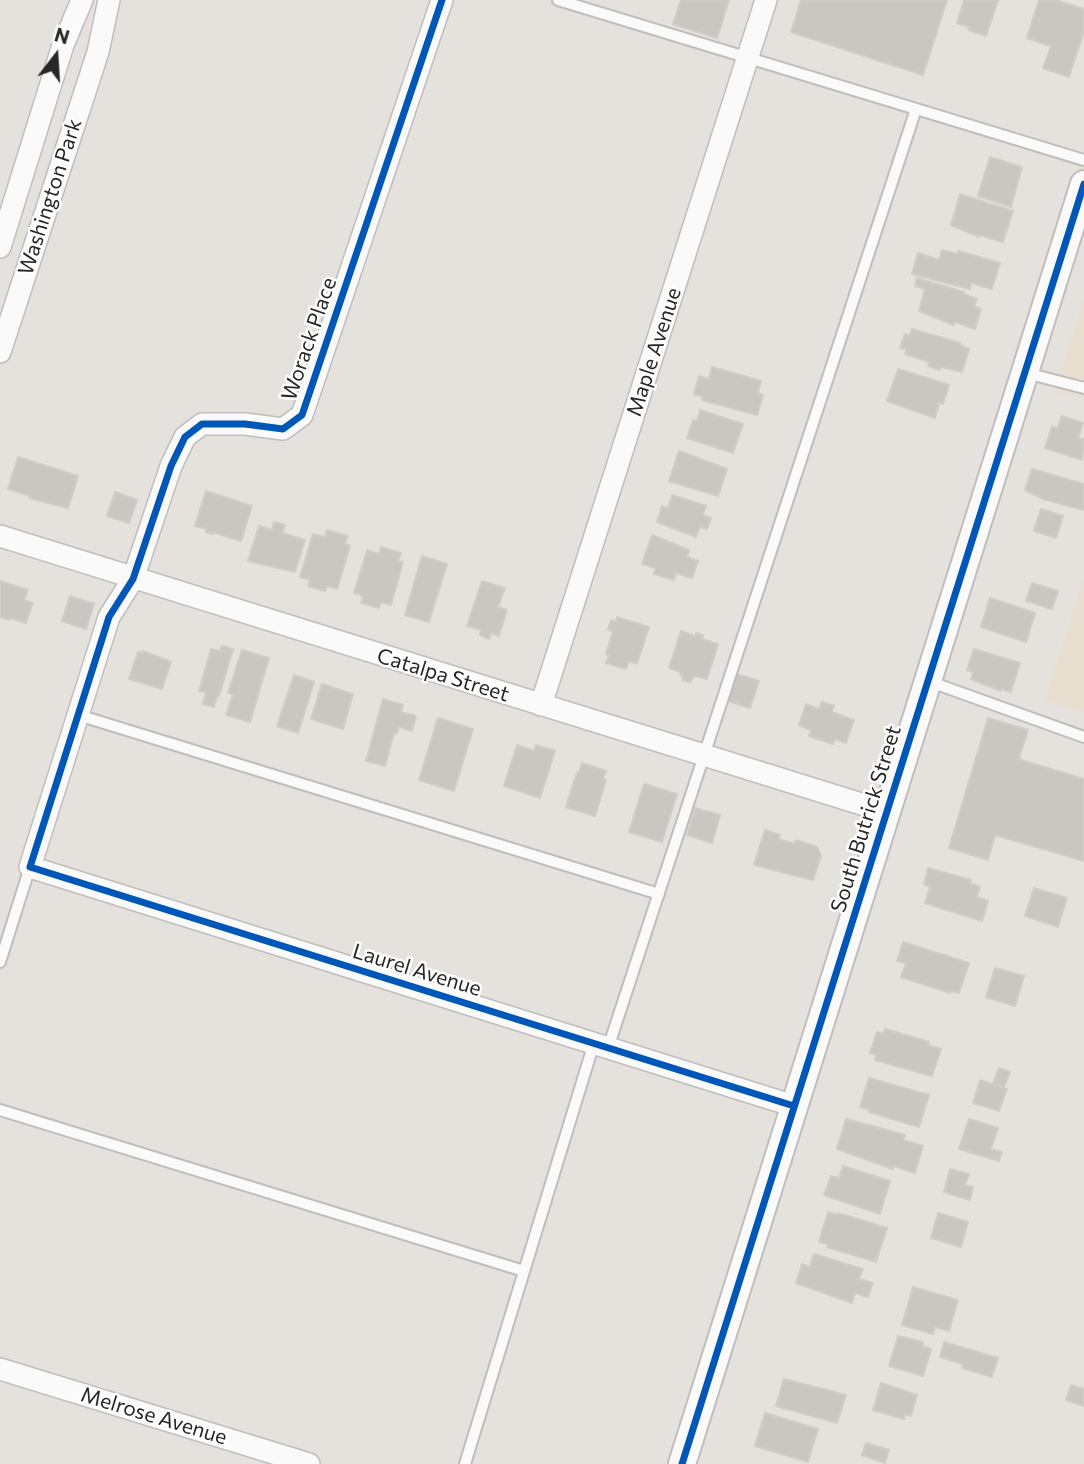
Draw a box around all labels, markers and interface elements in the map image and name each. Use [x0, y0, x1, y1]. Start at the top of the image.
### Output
north arrow [21, 21, 91, 91]
text: N [52, 22, 72, 49]
street label: Washington Park [13, 116, 87, 278]
street label: Worack Place [276, 274, 342, 404]
street label: Maple Avenue [621, 285, 687, 419]
street label: Catalpa Street [374, 643, 512, 707]
street label: South Butrick Street [826, 723, 906, 915]
street label: Laurel Avenue [350, 938, 484, 1002]
street label: Melrose Avenue [78, 1382, 230, 1450]

